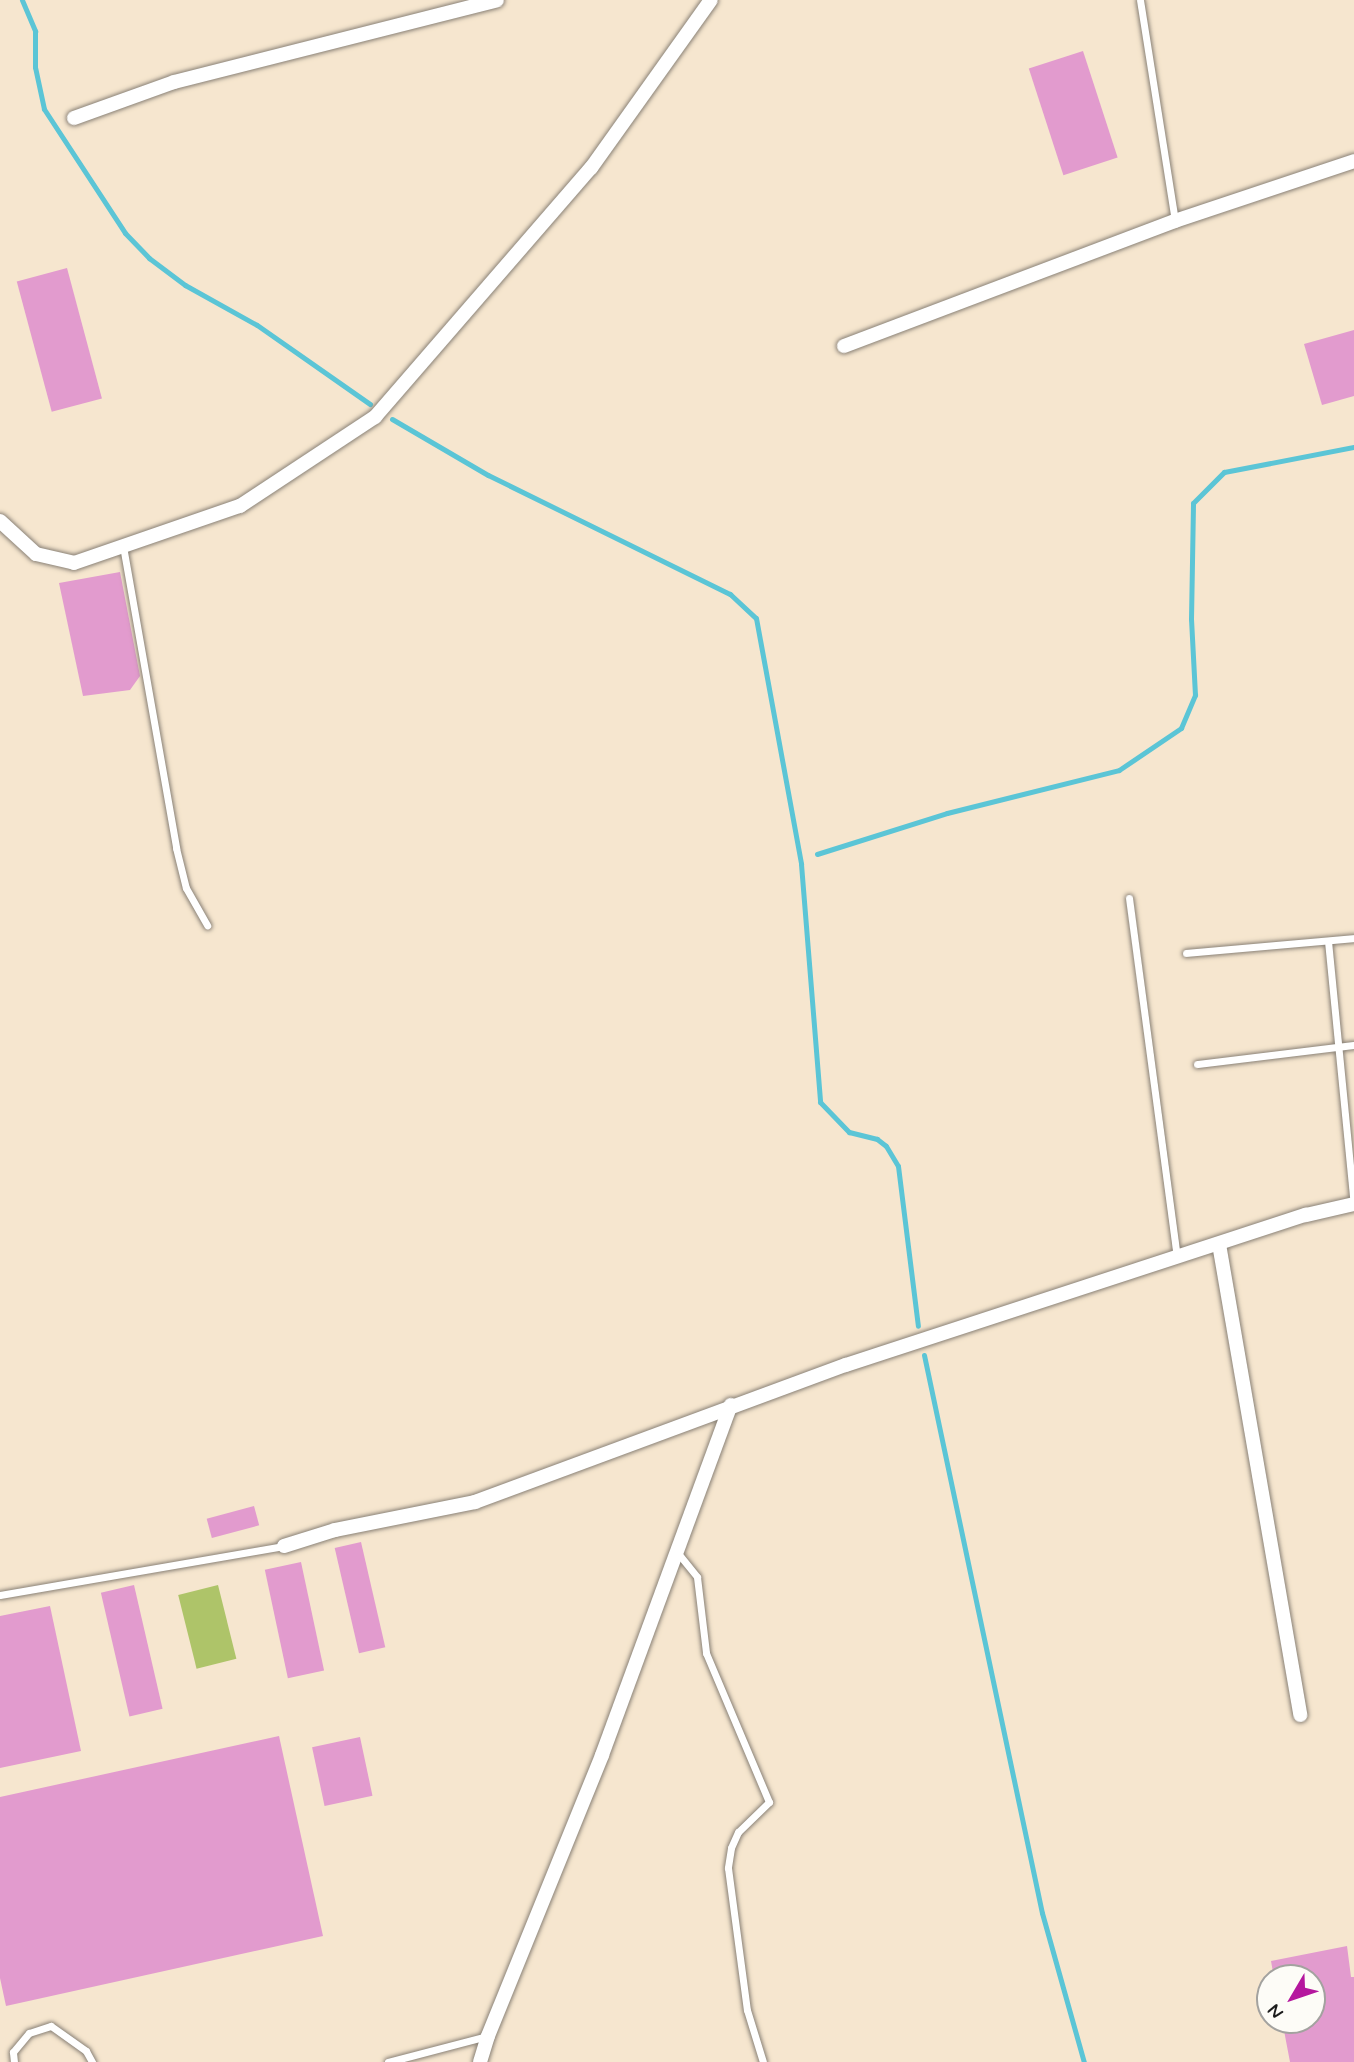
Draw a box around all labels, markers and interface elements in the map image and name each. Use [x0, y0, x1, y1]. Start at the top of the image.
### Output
north arrow [1256, 1964, 1326, 2034]
text: N [1262, 1998, 1290, 2024]

